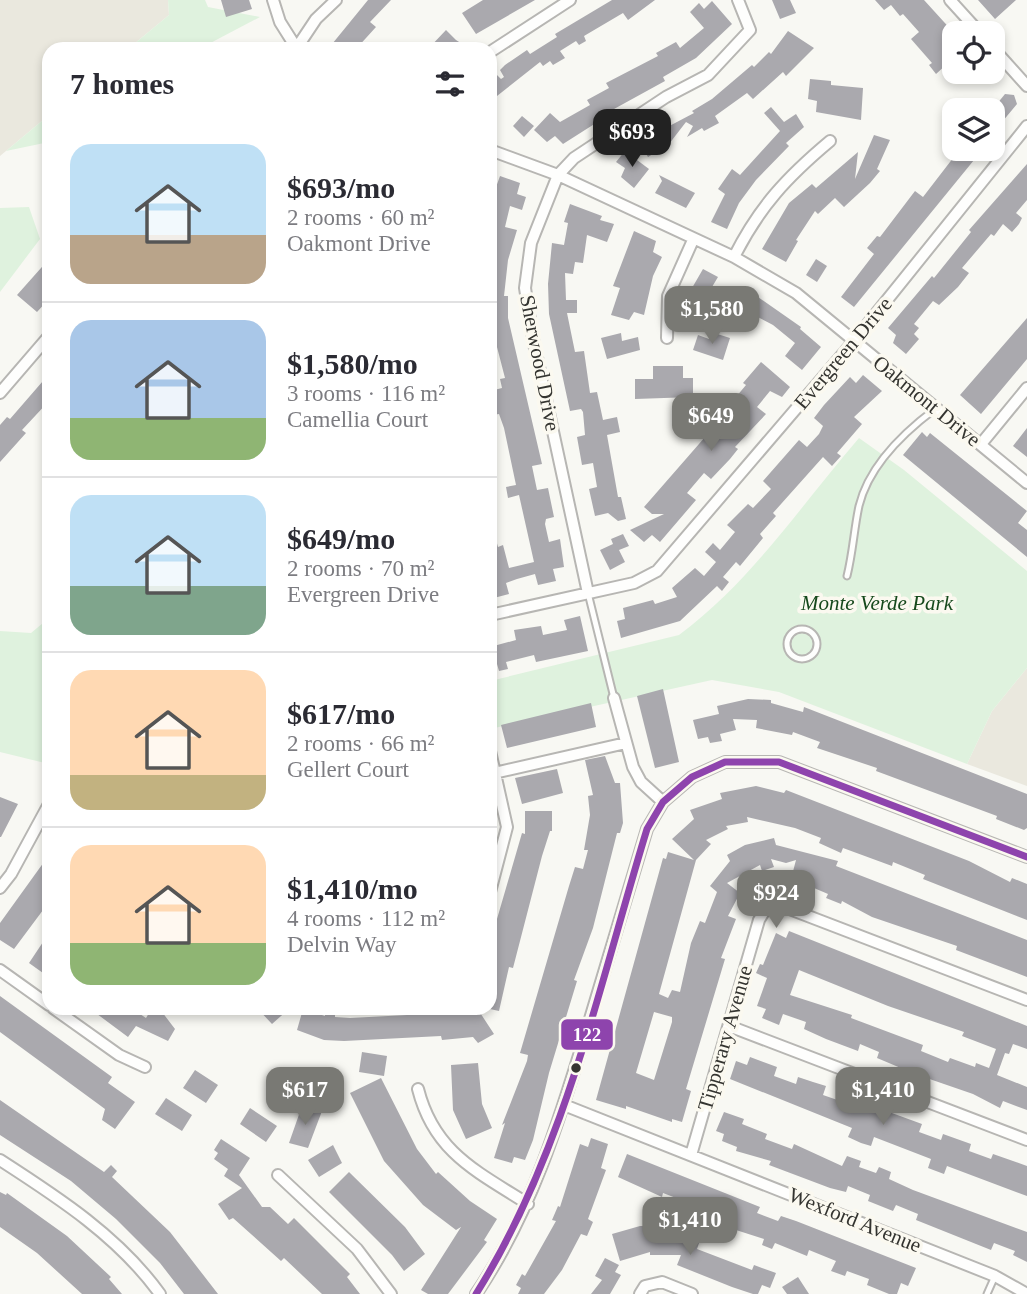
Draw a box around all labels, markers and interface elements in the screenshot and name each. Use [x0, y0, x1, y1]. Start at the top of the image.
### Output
map controls [942, 21, 1005, 161]
button: locate [942, 21, 1005, 84]
icon: filters [431, 65, 469, 103]
text: 7 homes [70, 67, 174, 100]
button: layers [942, 98, 1005, 161]
pin: $693 [591, 110, 673, 169]
text: $693 [609, 119, 655, 144]
text: $693/mo [287, 171, 395, 204]
icon: home [126, 172, 210, 256]
text: 2 rooms · 60 m² [287, 205, 434, 230]
text: Oakmont Drive [287, 231, 431, 256]
pin: $1,580 [655, 286, 769, 346]
street label: Evergreen Drive [789, 292, 897, 414]
street label: Sherwood Drive [515, 293, 565, 433]
text: $1,580 [680, 296, 744, 321]
text: $1,580/mo [287, 347, 418, 380]
icon: home [126, 348, 210, 432]
street label: Oakmont Drive [868, 350, 986, 452]
text: 3 rooms · 116 m² [287, 381, 445, 406]
pin: $649 [670, 393, 752, 453]
text: $649 [688, 403, 734, 428]
text: Camellia Court [287, 407, 428, 432]
text: $649/mo [287, 522, 395, 555]
icon: home [126, 523, 210, 607]
text: 2 rooms · 70 m² [287, 556, 434, 581]
text: Evergreen Drive [287, 582, 439, 607]
park label: Monte Verde Park [800, 591, 954, 615]
text: $617/mo [287, 697, 395, 730]
icon: home [126, 698, 210, 782]
text: 2 rooms · 66 m² [287, 731, 434, 756]
text: Gellert Court [287, 757, 409, 782]
pin: $924 [735, 870, 817, 930]
text: $1,410/mo [287, 872, 418, 905]
icon: home [126, 873, 210, 957]
text: $924 [753, 880, 799, 905]
text: 4 rooms · 112 m² [287, 906, 445, 931]
text: Delvin Way [287, 932, 397, 957]
street label: Tipperary Avenue [693, 963, 757, 1113]
line badge: 122 [560, 1018, 614, 1051]
text: 122 [573, 1024, 601, 1045]
unlabelled marker [569, 1061, 583, 1075]
pin: $617 [264, 1068, 346, 1127]
pin: $1,410 [826, 1068, 940, 1127]
text: $617 [282, 1077, 328, 1102]
text: $1,410 [851, 1077, 915, 1102]
street label: Wexford Avenue [785, 1183, 925, 1257]
pin: $1,410 [633, 1198, 747, 1257]
text: $1,410 [658, 1207, 722, 1232]

